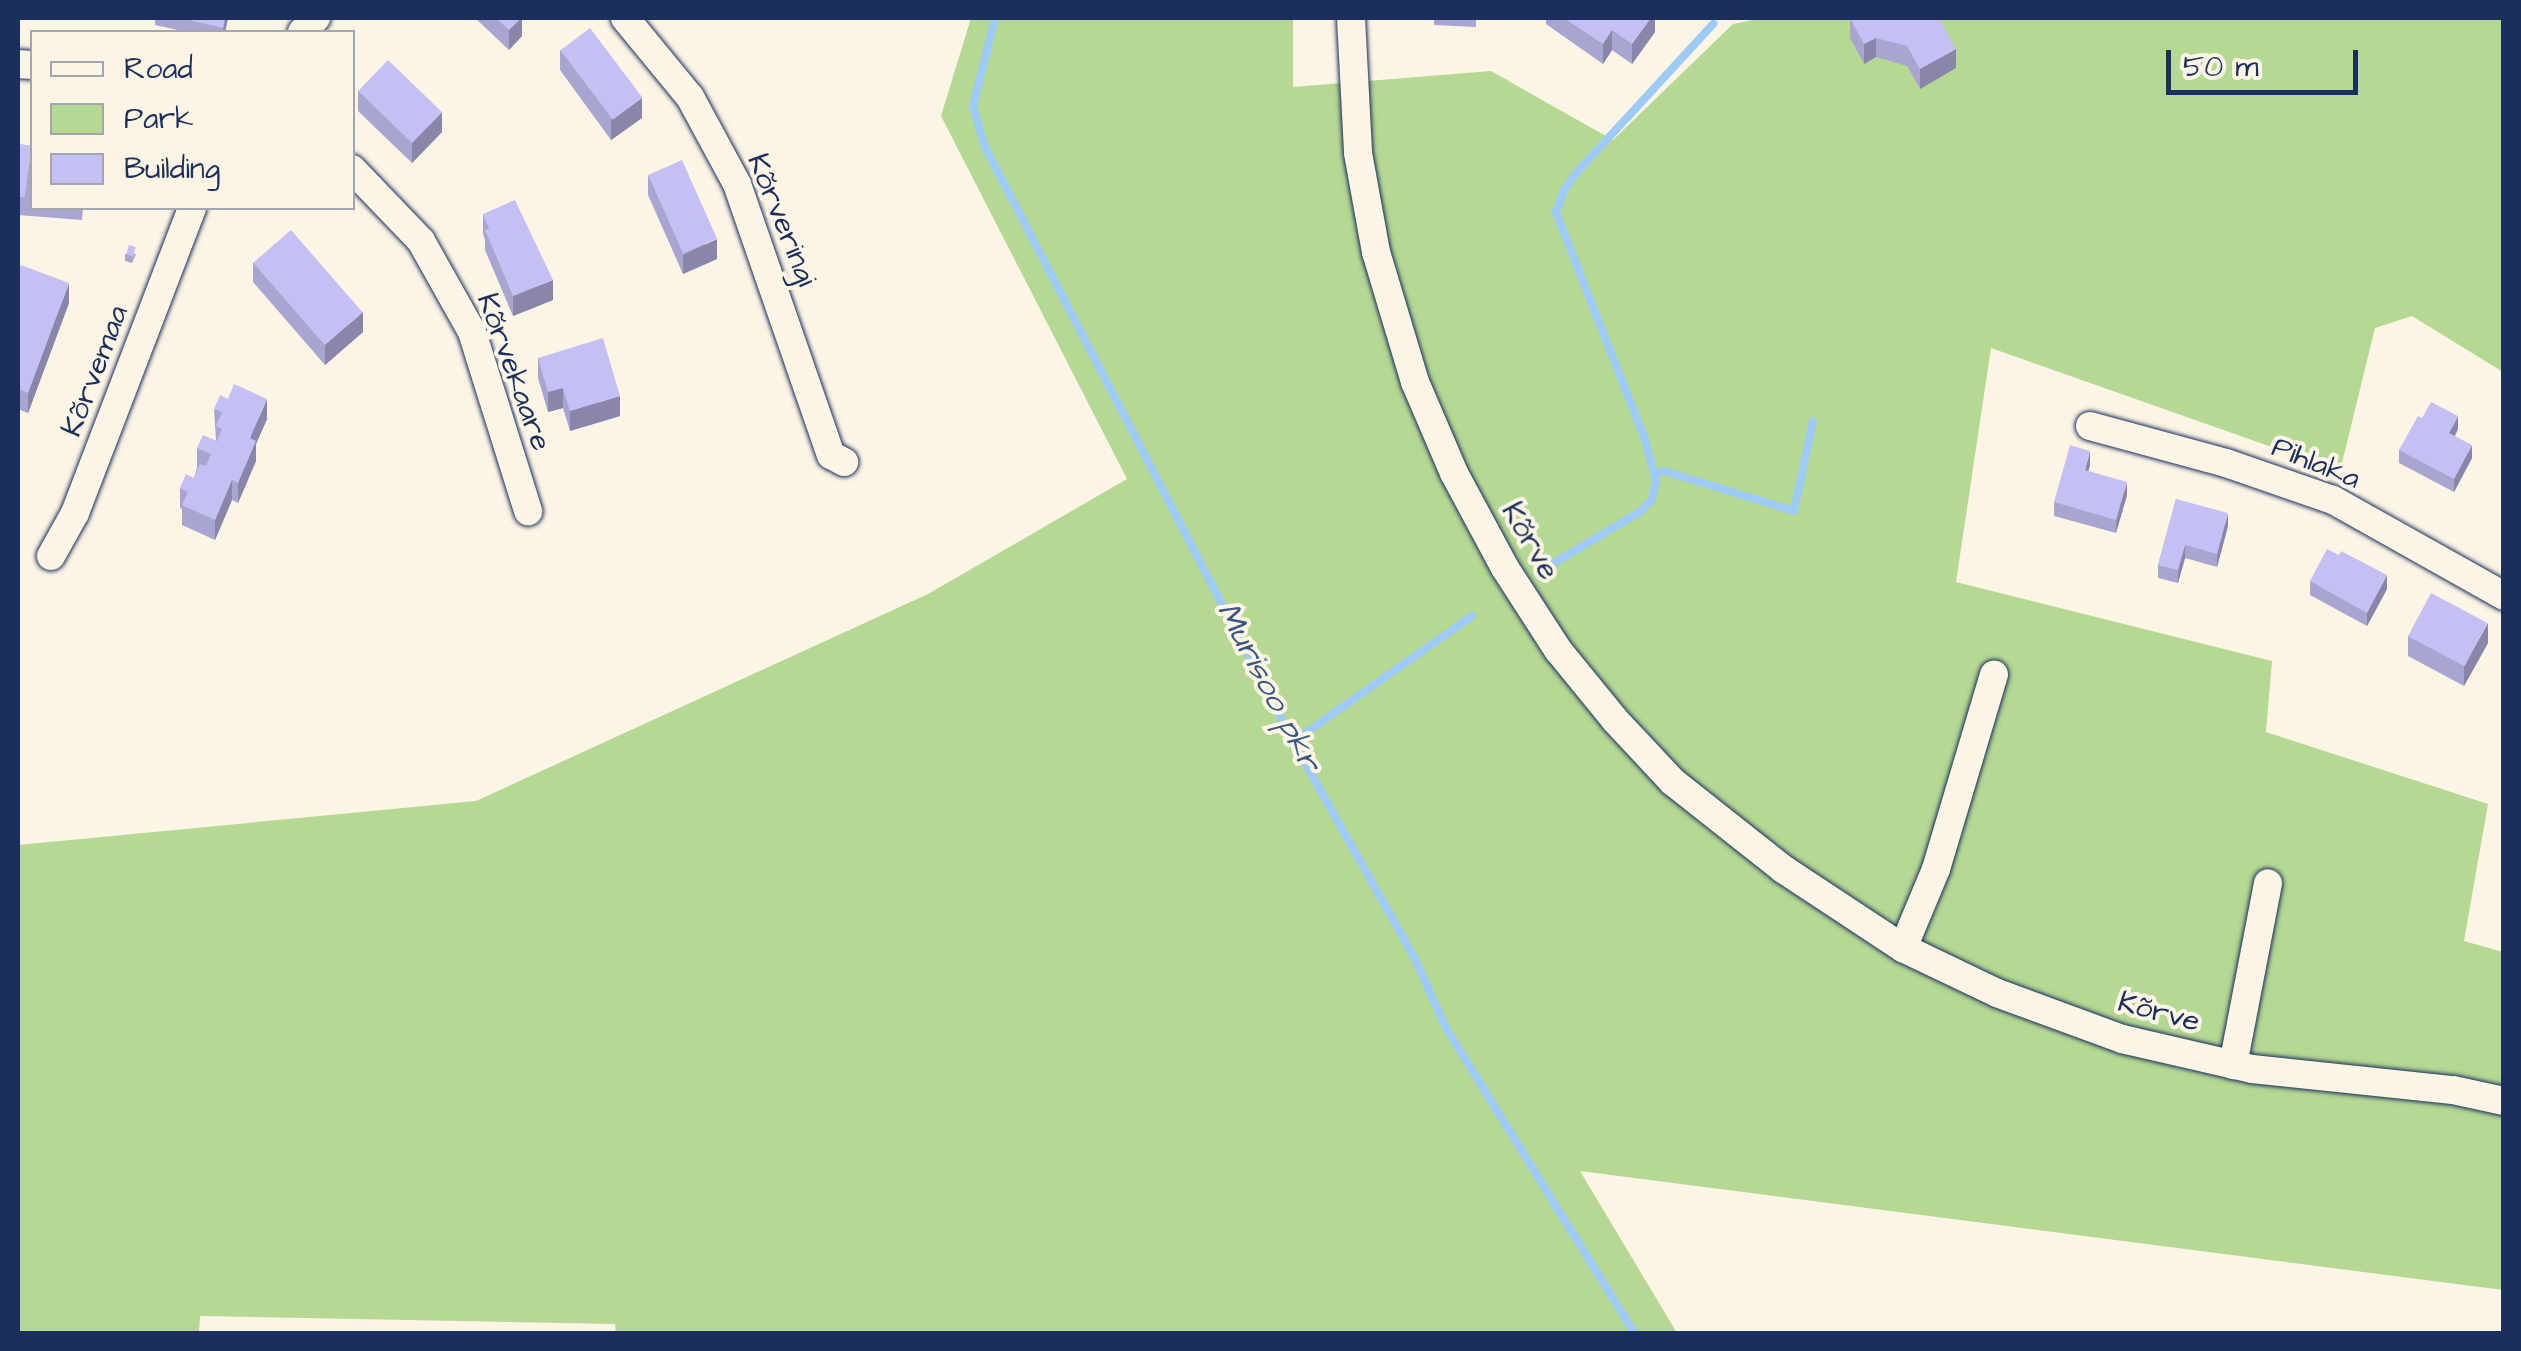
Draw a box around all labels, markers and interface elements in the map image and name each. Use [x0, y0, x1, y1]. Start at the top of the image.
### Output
legend [30, 30, 355, 210]
scale bar [2171, 30, 2364, 92]
text: 50 m [2183, 46, 2259, 88]
text: Road [124, 48, 193, 90]
text: Park [124, 98, 193, 140]
text: Building [124, 148, 220, 190]
street label: Kõrveringi [739, 149, 825, 291]
street label: Kõrvekaare [469, 288, 559, 456]
street label: Kõrvemaa [54, 300, 136, 442]
street label: Pihlaka [2267, 429, 2365, 497]
street label: Kõrve [1494, 496, 1566, 586]
water label: Murisoo pkr [1208, 596, 1328, 778]
street label: Kõrve [2114, 984, 2204, 1040]

